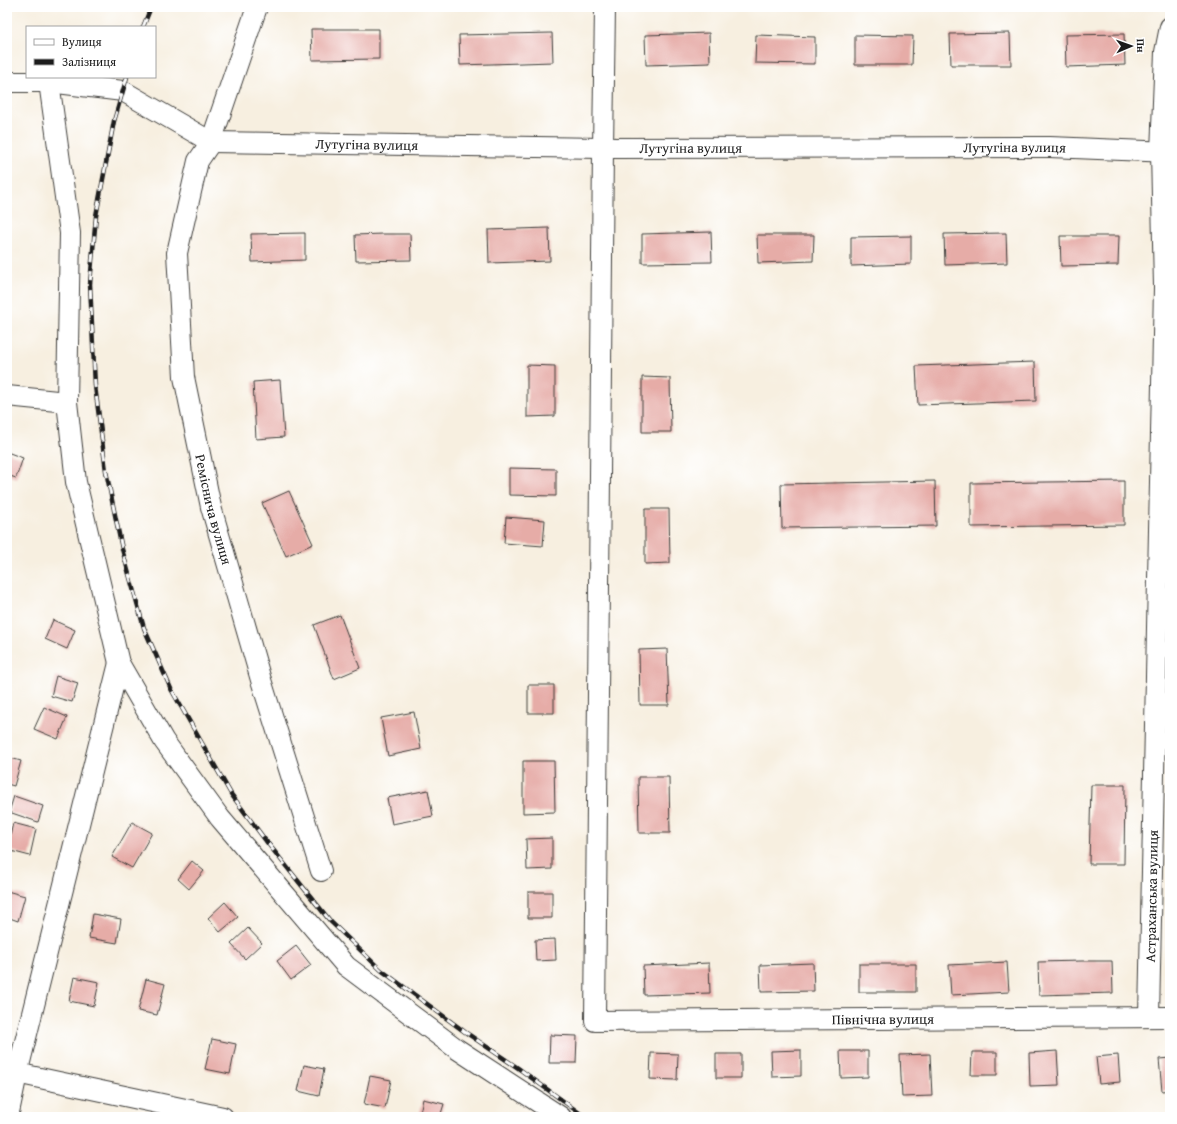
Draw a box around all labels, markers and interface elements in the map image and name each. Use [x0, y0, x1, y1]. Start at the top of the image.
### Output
legend [26, 26, 156, 78]
north arrow [1111, 26, 1151, 66]
text: Вулиця [62, 33, 102, 50]
text: Пн [1133, 38, 1149, 53]
text: Залізниця [62, 53, 116, 70]
street label: Лутугіна вулиця [315, 134, 418, 155]
street label: Лутугіна вулиця [963, 137, 1066, 158]
street label: Лутугіна вулиця [639, 138, 742, 158]
street label: Реміснича вулиця [190, 453, 237, 567]
street label: Астраханська вулиця [1140, 829, 1163, 963]
street label: Північна вулиця [832, 1009, 934, 1029]

